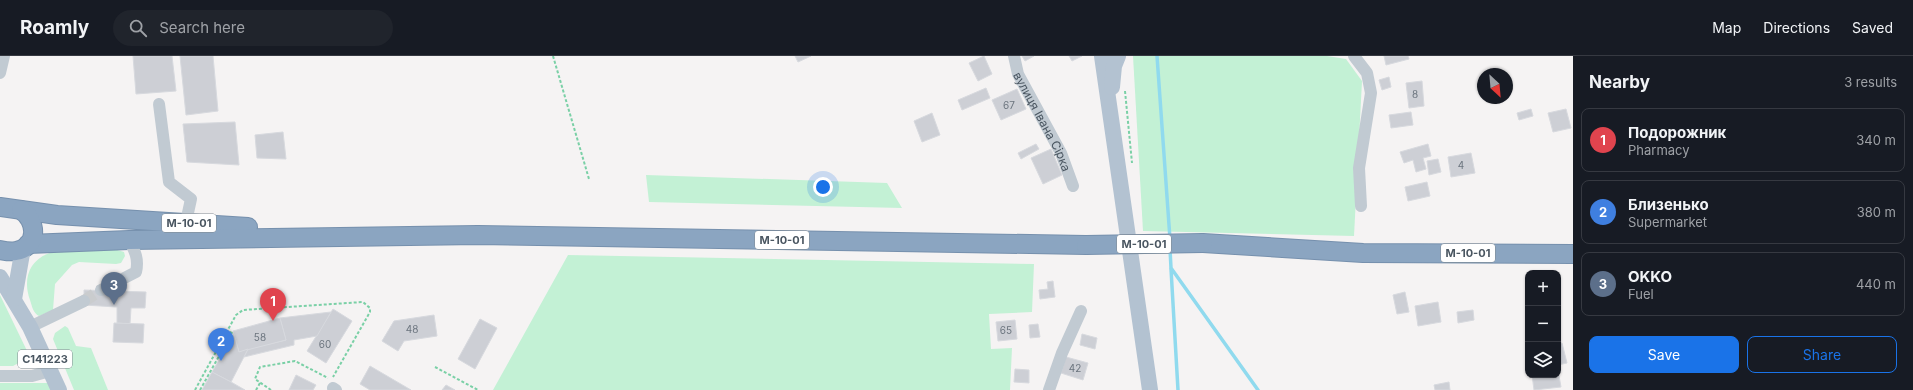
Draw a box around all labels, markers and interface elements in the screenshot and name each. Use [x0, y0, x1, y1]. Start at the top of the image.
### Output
search box [113, 10, 393, 46]
text: Roamly [20, 16, 89, 39]
icon: search [127, 17, 149, 39]
text: Search here [159, 18, 245, 37]
text: Map [1712, 19, 1741, 36]
text: Directions [1763, 19, 1830, 36]
text: Saved [1852, 19, 1893, 36]
north arrow [1477, 68, 1513, 104]
street label: вулиця Івана Сірка [1011, 69, 1074, 173]
text: Nearby [1589, 72, 1650, 92]
text: 3 results [1844, 74, 1897, 90]
house number: 8 [1412, 88, 1418, 100]
house number: 67 [1003, 99, 1015, 111]
text: Подорожник [1628, 123, 1726, 142]
text: 1 [1600, 132, 1606, 148]
text: 340 m [1856, 132, 1896, 148]
text: Pharmacy [1628, 142, 1690, 158]
house number: 4 [1458, 159, 1464, 171]
your location [813, 177, 833, 197]
text: Близенько [1628, 195, 1709, 214]
text: 2 [1599, 204, 1607, 220]
text: 380 m [1857, 204, 1896, 220]
road number: М-10-01 [162, 214, 216, 232]
text: Supermarket [1628, 214, 1707, 230]
road number: М-10-01 [755, 231, 809, 249]
road number: М-10-01 [1117, 235, 1171, 253]
road number: М-10-01 [1441, 244, 1495, 262]
text: OKKO [1628, 267, 1672, 286]
map controls [1525, 270, 1561, 378]
button: + [1525, 270, 1561, 306]
pin: 3 [101, 272, 127, 305]
text: 3 [1599, 276, 1607, 292]
text: 440 m [1856, 276, 1896, 292]
text: Fuel [1628, 286, 1654, 302]
pin: 1 [260, 288, 286, 321]
button: − [1525, 306, 1561, 342]
house number: 48 [406, 323, 418, 335]
house number: 65 [1000, 324, 1012, 336]
pin: 2 [208, 328, 234, 361]
house number: 58 [254, 331, 266, 343]
button: Save [1589, 336, 1739, 373]
button: Share [1747, 336, 1897, 373]
house number: 60 [319, 338, 331, 350]
button: layers [1525, 342, 1561, 378]
road number: С141223 [18, 350, 72, 368]
house number: 42 [1069, 362, 1081, 374]

